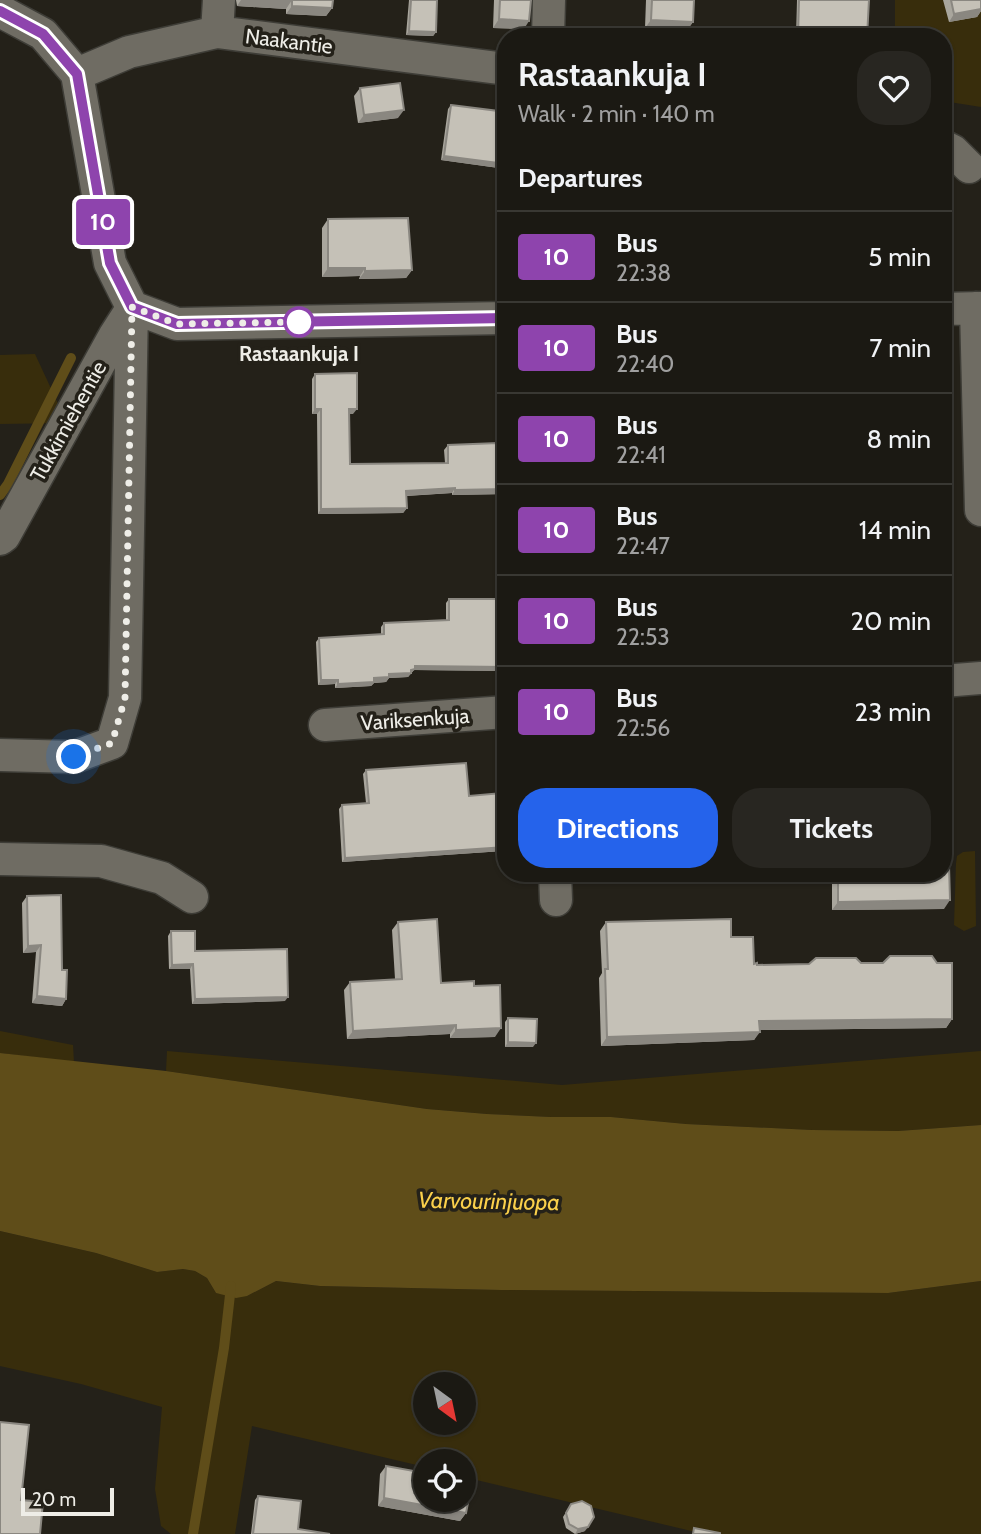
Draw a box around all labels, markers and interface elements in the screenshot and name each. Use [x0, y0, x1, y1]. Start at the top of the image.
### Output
street label: Naakantie [244, 23, 334, 59]
button: heart [857, 51, 931, 125]
text: Rastaankuja I [518, 54, 707, 94]
text: Walk · 2 min · 140 m [518, 100, 715, 128]
text: Departures [518, 162, 642, 194]
line badge: 10 [72, 199, 134, 245]
text: 10 [90, 207, 116, 236]
text: Bus [616, 227, 657, 259]
text: 5 min [868, 241, 931, 273]
text: 10 [544, 242, 569, 271]
text: 22:38 [616, 259, 671, 287]
marker: Rastaankuja I [284, 307, 314, 337]
text: Bus [616, 318, 657, 350]
text: 7 min [869, 332, 931, 364]
text: 10 [544, 333, 569, 362]
place label: Rastaankuja I [239, 341, 359, 366]
text: 22:40 [616, 350, 674, 378]
street label: Tukkimiehentie [25, 356, 111, 485]
text: Bus [616, 409, 657, 441]
text: 8 min [867, 423, 931, 455]
text: 10 [544, 424, 569, 453]
text: 22:41 [616, 441, 666, 469]
text: Bus [616, 500, 657, 532]
text: 14 min [859, 514, 931, 546]
text: 10 [544, 515, 569, 544]
text: 22:47 [616, 532, 670, 560]
text: Bus [616, 591, 657, 623]
text: 20 min [851, 605, 931, 637]
text: 10 [544, 606, 569, 635]
text: 22:53 [616, 623, 670, 651]
text: Bus [616, 682, 657, 714]
text: 23 min [855, 696, 931, 728]
text: 10 [544, 697, 569, 726]
street label: Variksenkuja [360, 703, 470, 736]
text: 22:56 [616, 714, 670, 742]
your location [56, 739, 91, 774]
button: Directions [518, 788, 718, 868]
button: Tickets [732, 788, 931, 868]
water label: Varvourinjuopa [418, 1186, 560, 1216]
north arrow [413, 1372, 476, 1435]
map controls [413, 1372, 476, 1512]
button: locate [413, 1449, 476, 1512]
scale bar [21, 1485, 114, 1517]
text: 20 m [32, 1488, 76, 1511]

